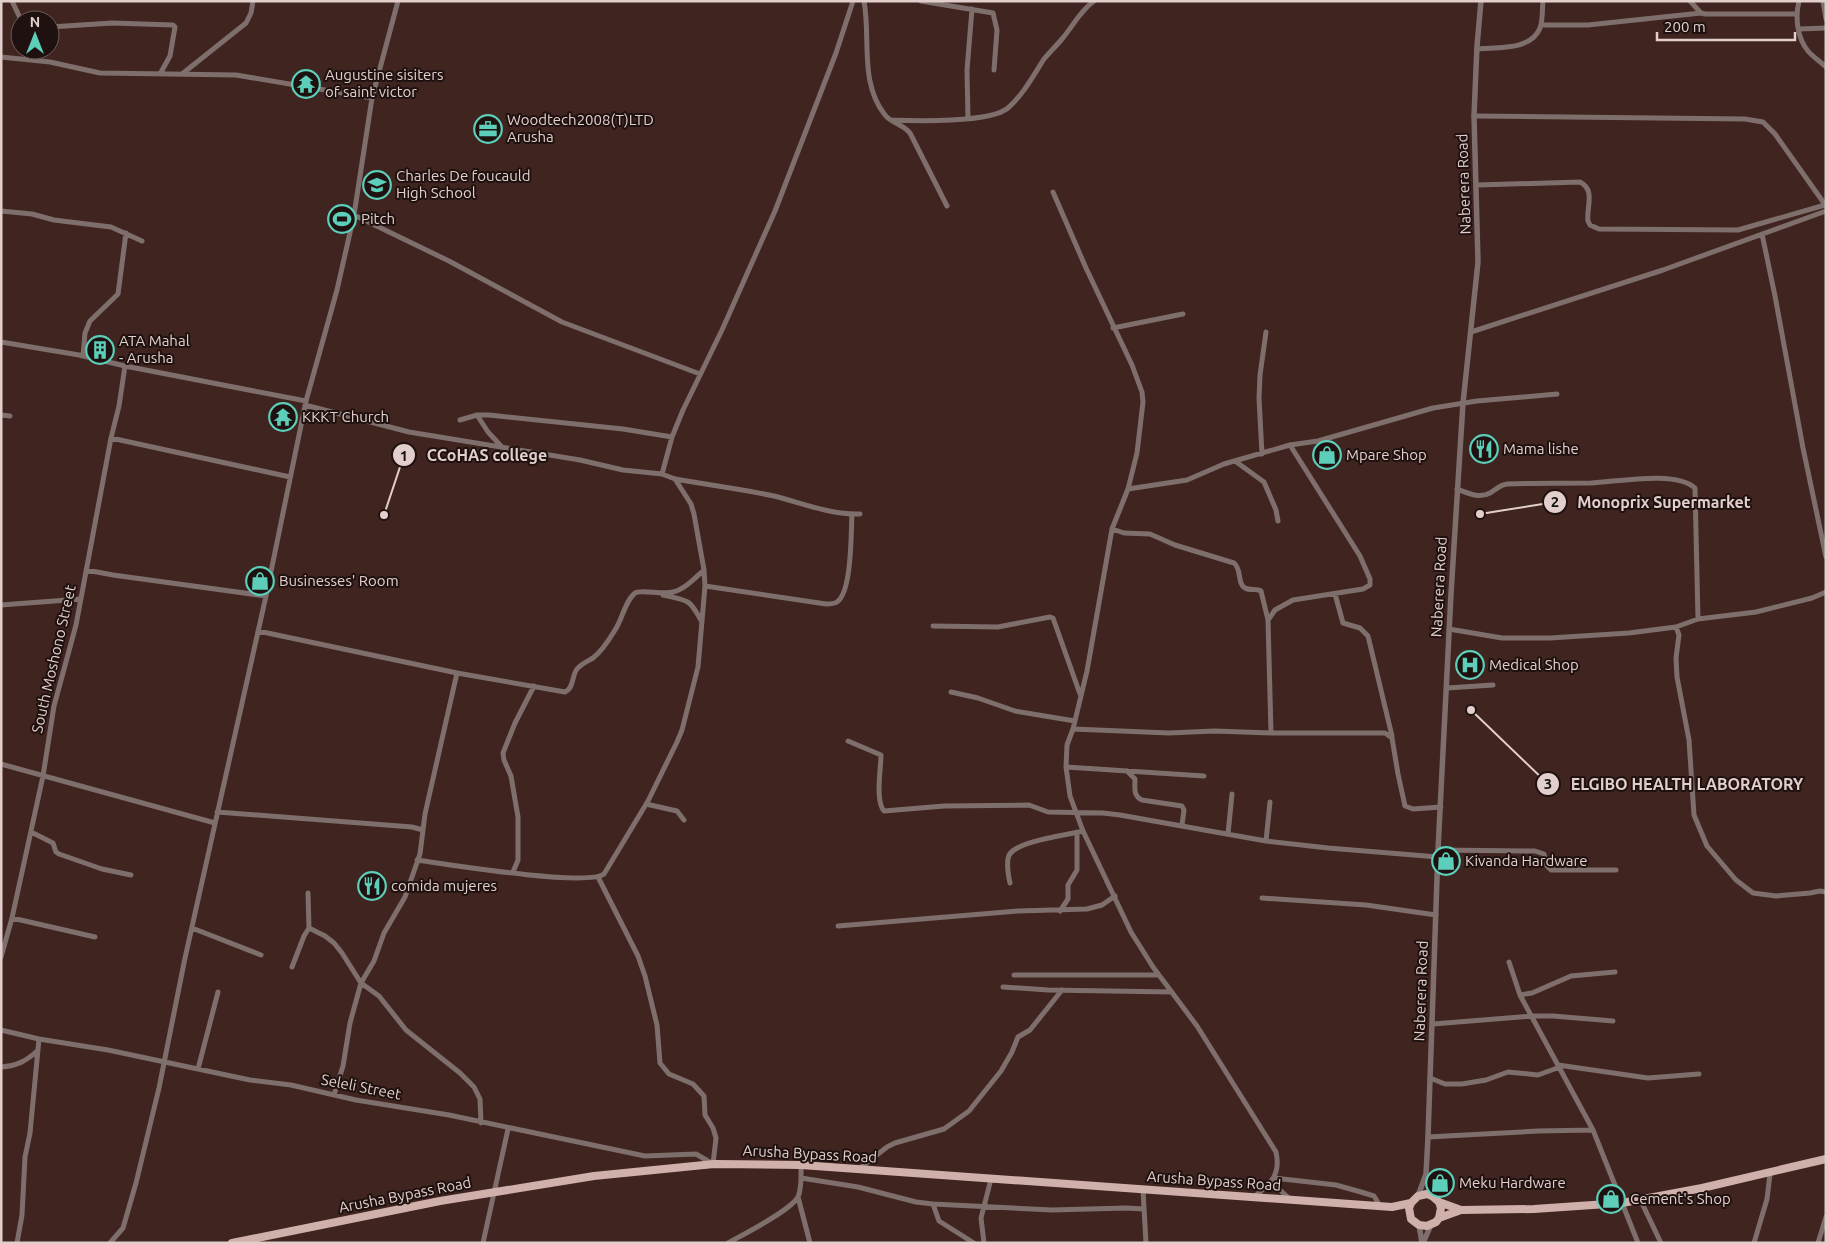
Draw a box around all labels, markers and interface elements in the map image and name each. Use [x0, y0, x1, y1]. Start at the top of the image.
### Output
north arrow [10, 10, 60, 60]
scale bar [1657, 10, 1794, 42]
text: N [30, 14, 40, 30]
text: 200 m [1664, 18, 1706, 35]
place label: Augustine sisiters of saint victor [325, 66, 444, 100]
temple icon: Augustine sisiters of saint victor [291, 69, 321, 99]
place label: Woodtech2008(T)LTD Arusha [507, 111, 654, 145]
office icon: Woodtech2008(T)LTD Arusha [473, 114, 503, 144]
street label: Naberera Road [1453, 133, 1474, 235]
place label: Charles De foucauld High School [396, 167, 531, 201]
school or university icon: Charles De foucauld High School [362, 170, 392, 200]
sports icon: Pitch [327, 204, 357, 234]
place label: Pitch [361, 210, 395, 227]
place label: ATA Mahal - Arusha [119, 332, 190, 366]
building icon: ATA Mahal - Arusha [85, 335, 115, 365]
temple icon: KKKT Church [268, 402, 298, 432]
place label: KKKT Church [302, 408, 389, 425]
restaurant icon: Mama lishe [1469, 434, 1499, 464]
callout: CCoHAS college [392, 440, 557, 471]
shop icon: Mpare Shop [1312, 440, 1342, 470]
place label: Mama lishe [1503, 440, 1579, 457]
text: CCoHAS college [427, 446, 547, 464]
place label: Mpare Shop [1346, 446, 1427, 463]
text: 1 [400, 447, 408, 464]
callout: Monoprix Supermarket [1543, 487, 1761, 518]
text: 2 [1551, 493, 1559, 510]
text: Monoprix Supermarket [1577, 493, 1751, 511]
street label: Naberera Road [1427, 536, 1450, 638]
shop icon: Businesses' Room [245, 566, 275, 596]
place label: Businesses' Room [279, 572, 399, 589]
street label: South Moshono Street [28, 583, 79, 735]
hospital icon: Medical Shop [1455, 650, 1485, 680]
place label: Medical Shop [1489, 656, 1579, 673]
callout: ELGIBO HEALTH LABORATORY [1535, 769, 1813, 800]
text: 3 [1544, 775, 1552, 792]
text: ELGIBO HEALTH LABORATORY [1571, 775, 1804, 793]
shop icon: Kivanda Hardware [1431, 846, 1461, 876]
place label: Kivanda Hardware [1465, 852, 1587, 869]
restaurant icon: comida mujeres [357, 871, 387, 901]
place label: comida mujeres [391, 877, 497, 894]
street label: Naberera Road [1410, 940, 1431, 1042]
street label: Seleli Street [320, 1070, 403, 1103]
street label: Arusha Bypass Road [742, 1141, 878, 1166]
street label: Arusha Bypass Road [1146, 1167, 1282, 1194]
shop icon: Meku Hardware [1425, 1168, 1455, 1198]
street label: Arusha Bypass Road [337, 1173, 473, 1216]
place label: Meku Hardware [1459, 1174, 1566, 1191]
shop icon: Cement's Shop [1596, 1184, 1626, 1214]
place label: Cement's Shop [1630, 1190, 1731, 1207]

